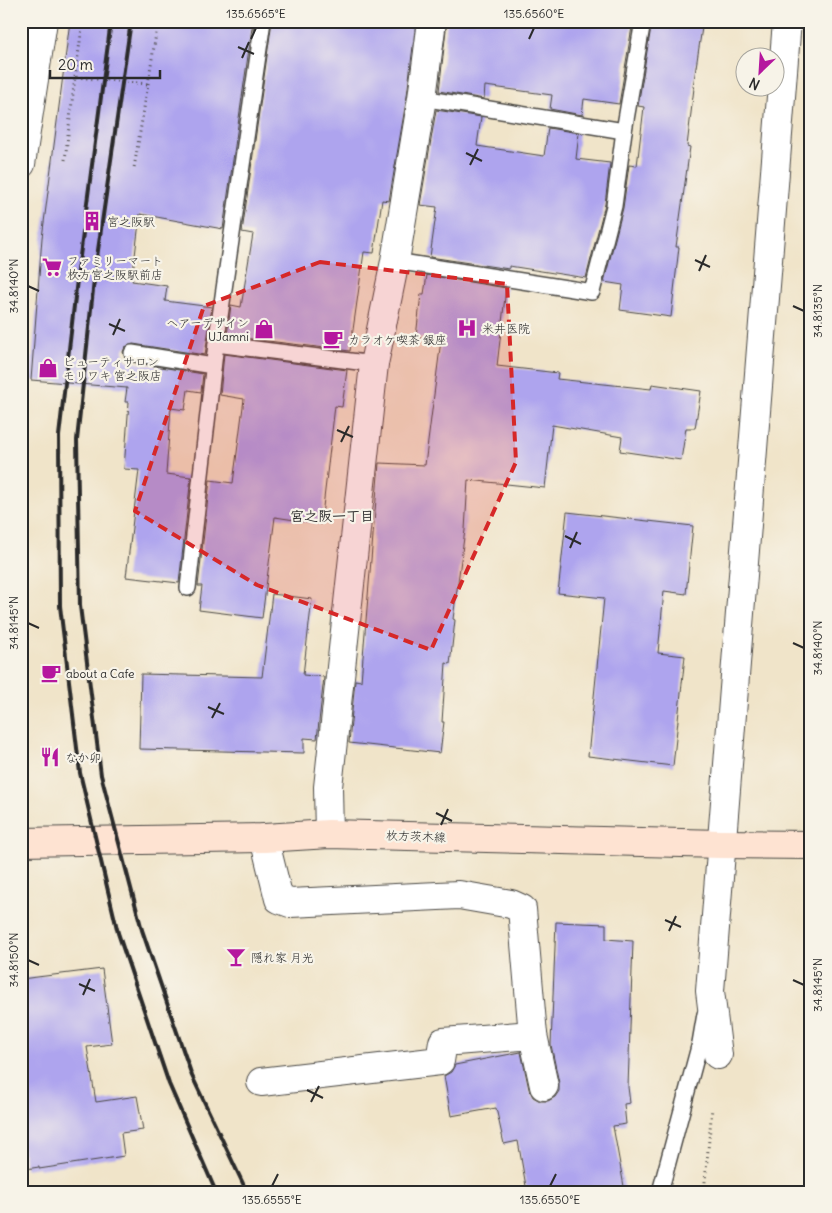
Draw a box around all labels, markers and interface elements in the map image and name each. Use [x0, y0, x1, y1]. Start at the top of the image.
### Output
text: 135.6565°E [226, 6, 286, 21]
text: 135.6560°E [504, 6, 564, 21]
scale bar [50, 48, 160, 80]
north arrow [734, 48, 784, 98]
text: 20 m [58, 55, 93, 74]
text: N [746, 74, 763, 94]
building icon: 宮之阪駅 [81, 210, 103, 232]
place label: 宮之阪駅 [107, 214, 155, 229]
place label: ファミリーマート 枚方宮之阪駅前店 [67, 253, 163, 282]
supermarket icon: ファミリーマート 枚方宮之阪駅前店 [41, 256, 63, 278]
text: 34.8140°N [6, 258, 21, 314]
text: 34.8135°N [810, 284, 825, 338]
place label: ヘアーデザイン UJamni [166, 315, 249, 344]
hospital icon: 米井医院 [456, 317, 478, 339]
shop icon: ヘアーデザイン UJamni [253, 318, 275, 340]
place label: 米井医院 [482, 321, 530, 336]
cafe icon: カラオケ喫茶 銀座 [322, 328, 344, 350]
place label: カラオケ喫茶 銀座 [348, 332, 447, 347]
place label: ビューティサロン モリワキ 宮之阪店 [63, 354, 162, 383]
shop icon: ビューティサロン モリワキ 宮之阪店 [37, 357, 59, 379]
district label: 宮之阪一丁目 [290, 507, 374, 525]
text: 34.8145°N [6, 596, 21, 650]
text: 34.8140°N [810, 620, 825, 676]
cafe icon: about a Cafe [40, 662, 62, 684]
place label: about a Cafe [66, 666, 135, 681]
restaurant icon: なか卯 [39, 746, 61, 768]
place label: なか卯 [65, 750, 101, 765]
street label: 枚方茨木線 [386, 827, 446, 845]
text: 34.8150°N [6, 932, 21, 988]
bar icon: 隠れ家 月光 [225, 946, 247, 968]
place label: 隠れ家 月光 [251, 950, 314, 965]
text: 34.8145°N [810, 958, 825, 1012]
text: 135.6555°E [242, 1192, 302, 1207]
text: 135.6550°E [520, 1192, 580, 1207]

